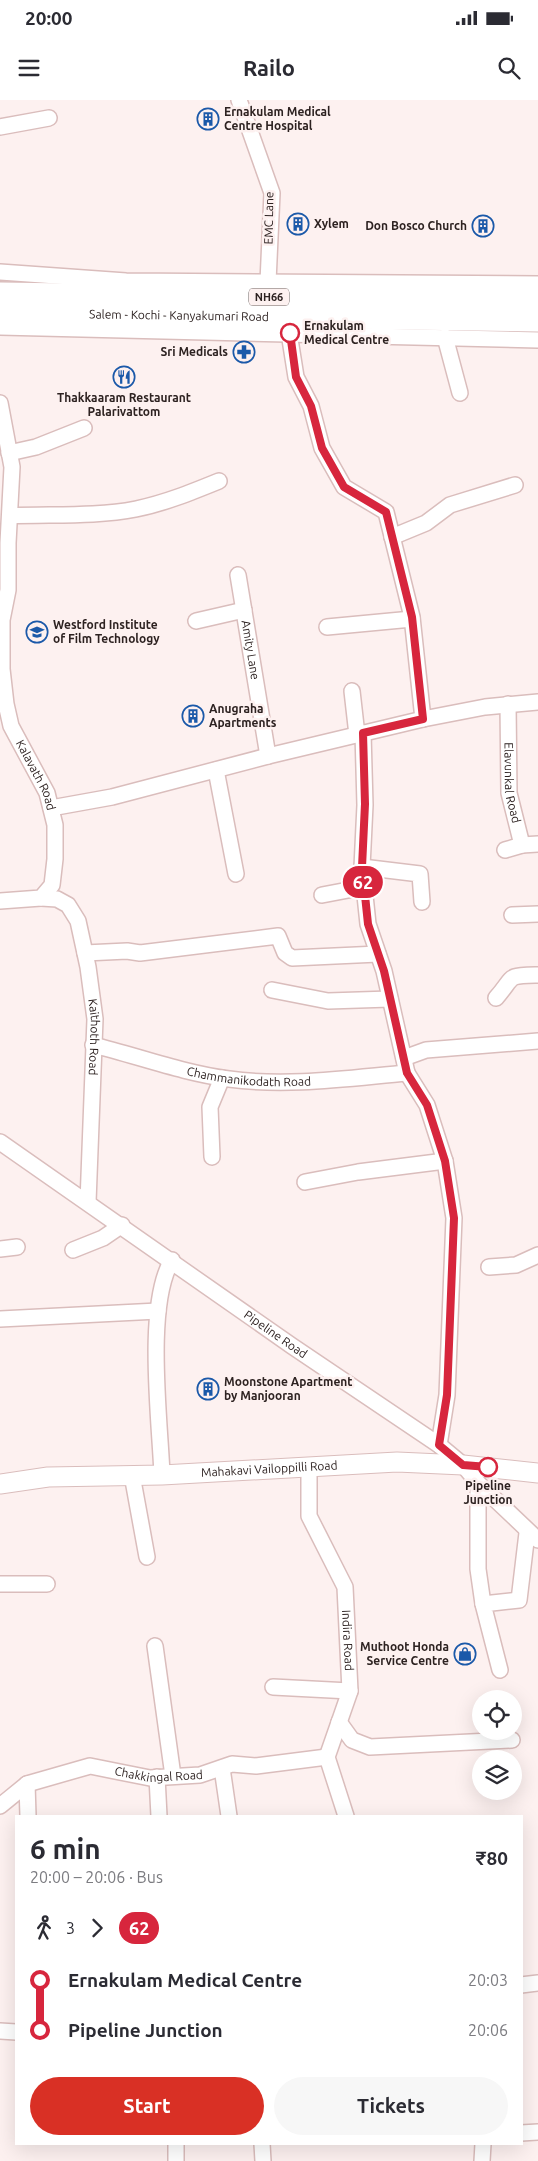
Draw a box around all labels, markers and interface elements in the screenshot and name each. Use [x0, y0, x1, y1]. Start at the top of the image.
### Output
text: 20:00 [25, 7, 73, 29]
icon: menu [15, 54, 43, 82]
icon: search [495, 54, 523, 82]
text: Railo [243, 55, 295, 80]
place label: Ernakulam Medical Centre Hospital [224, 105, 331, 132]
building icon: Ernakulam Medical Centre Hospital [196, 107, 220, 131]
street label: EMC Lane [262, 191, 275, 245]
building icon: Xylem [286, 212, 310, 236]
building icon: Don Bosco Church [471, 214, 495, 238]
place label: Xylem [314, 217, 349, 230]
place label: Don Bosco Church [365, 219, 467, 232]
road number: NH66 [249, 288, 289, 306]
street label: Salem - Kochi - Kanyakumari Road [89, 307, 269, 323]
place label: Ernakulam Medical Centre [304, 319, 389, 346]
marker: Ernakulam Medical Centre [280, 323, 300, 343]
pharmacy icon: Sri Medicals [232, 340, 256, 364]
place label: Sri Medicals [160, 345, 228, 358]
restaurant icon: Thakkaaram Restaurant Palarivattom [112, 365, 136, 389]
place label: Thakkaaram Restaurant Palarivattom [57, 391, 191, 418]
place label: Westford Institute of Film Technology [53, 618, 160, 645]
street label: Amity Lane [240, 619, 262, 681]
school or university icon: Westford Institute of Film Technology [25, 620, 49, 644]
place label: Anugraha Apartments [209, 702, 277, 729]
building icon: Anugraha Apartments [181, 704, 205, 728]
street label: Kalavath Road [14, 738, 58, 812]
street label: Elavunkal Road [502, 742, 523, 824]
line badge: 62 [340, 866, 386, 898]
text: 62 [353, 872, 373, 892]
street label: Kaithoth Road [86, 998, 102, 1076]
street label: Chammanikodath Road [186, 1064, 311, 1088]
street label: Pipeline Road [242, 1308, 310, 1360]
place label: Moonstone Apartment by Manjooran [224, 1375, 353, 1402]
building icon: Moonstone Apartment by Manjooran [196, 1377, 220, 1401]
marker: Pipeline Junction [478, 1457, 498, 1477]
street label: Mahakavi Vailoppilli Road [201, 1458, 338, 1479]
place label: Pipeline Junction [464, 1479, 512, 1506]
street label: Indira Road [340, 1610, 356, 1671]
place label: Muthoot Honda Service Centre [360, 1640, 449, 1667]
shop icon: Muthoot Honda Service Centre [453, 1642, 477, 1666]
map controls [472, 1690, 522, 1800]
button: locate [472, 1690, 522, 1740]
button: layers [472, 1750, 522, 1800]
street label: Chakkingal Road [114, 1764, 203, 1784]
text: 6 min [30, 1833, 101, 1864]
text: ₹80 [476, 1847, 508, 1869]
text: 20:00 – 20:06 · Bus [30, 1868, 163, 1886]
icon: walk [30, 1914, 58, 1942]
icon: forward [83, 1914, 111, 1942]
text: 62 [129, 1918, 149, 1938]
text: 3 [66, 1919, 75, 1937]
text: Ernakulam Medical Centre [68, 1969, 302, 1991]
text: 20:03 [468, 1971, 508, 1989]
text: Pipeline Junction [68, 2019, 223, 2041]
text: 20:06 [468, 2021, 508, 2039]
button: Start [30, 2077, 264, 2135]
button: Tickets [274, 2077, 508, 2135]

